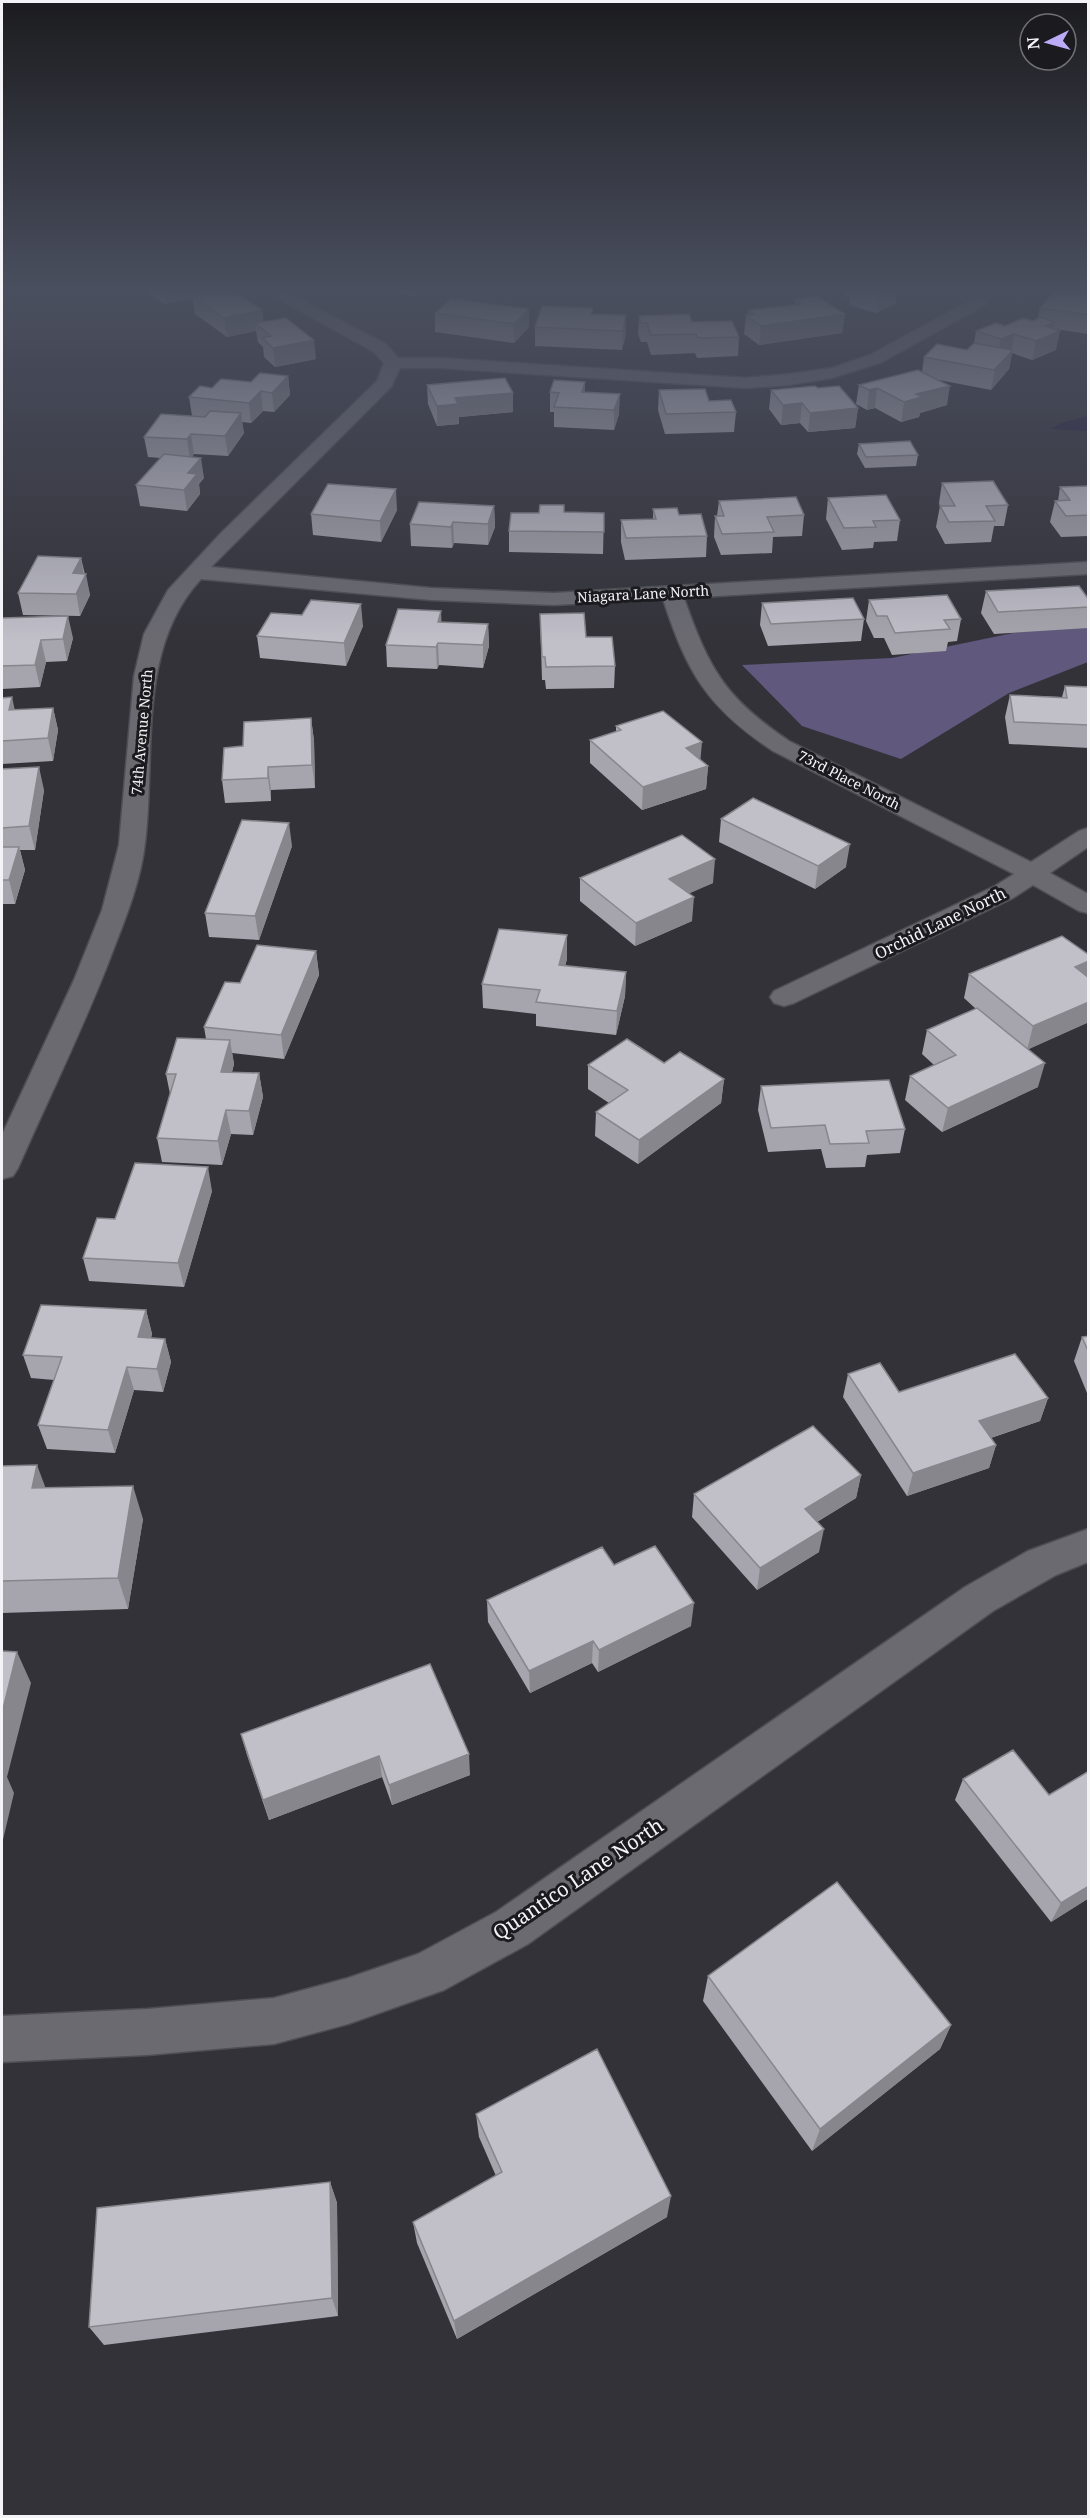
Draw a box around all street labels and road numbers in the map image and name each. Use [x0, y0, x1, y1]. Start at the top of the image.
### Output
street label: Niagara Lane North [576, 581, 710, 606]
street label: 74th Avenue North [127, 668, 156, 796]
street label: 73rd Place North [795, 746, 904, 814]
street label: Orchid Lane North [871, 882, 1009, 964]
street label: Quantico Lane North [487, 1811, 669, 1946]

